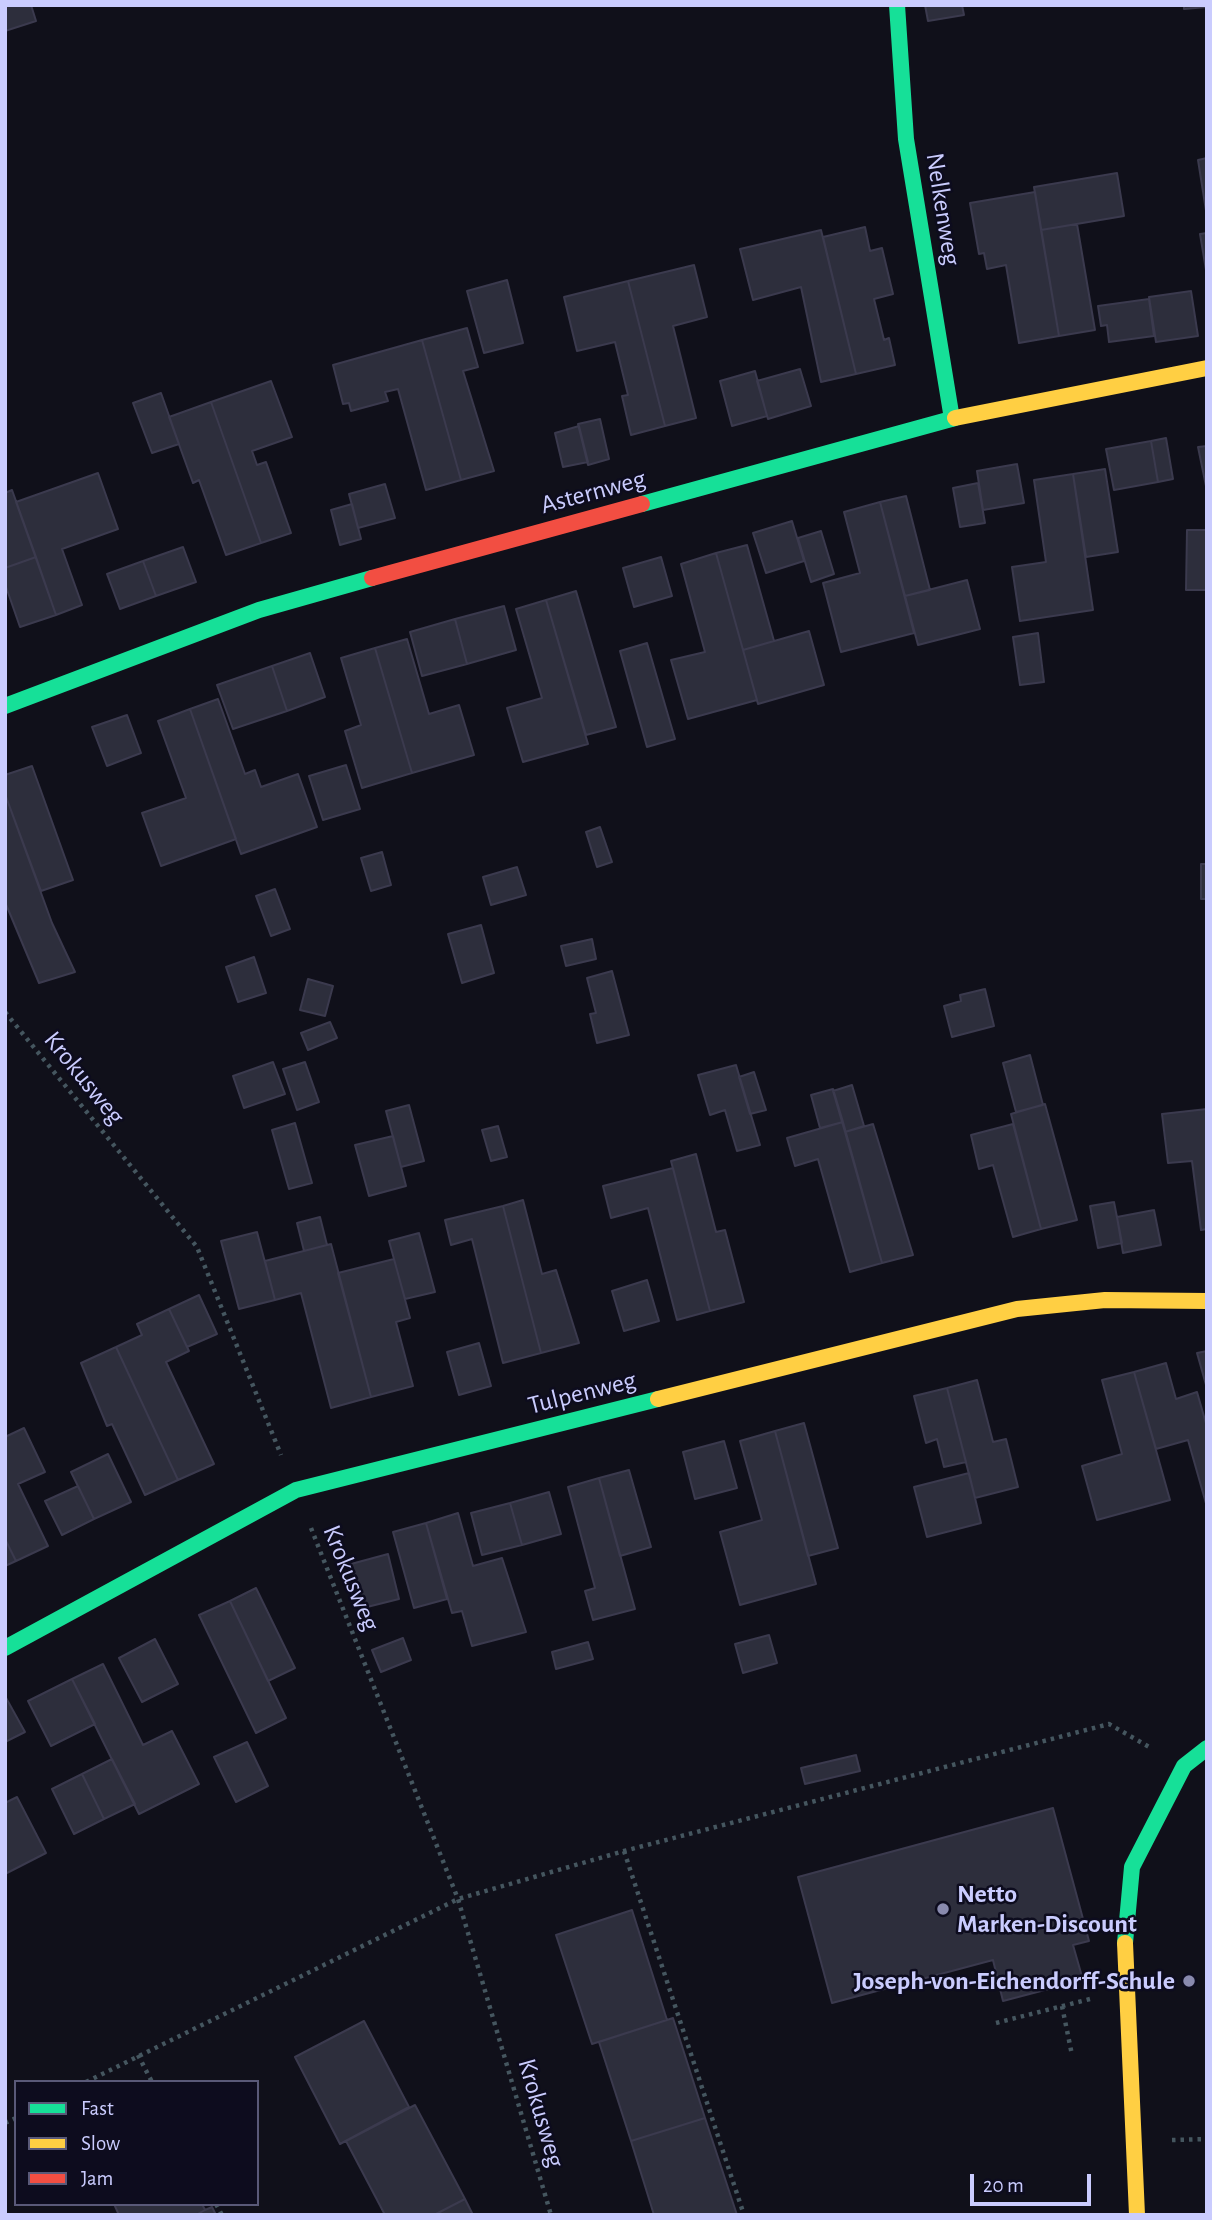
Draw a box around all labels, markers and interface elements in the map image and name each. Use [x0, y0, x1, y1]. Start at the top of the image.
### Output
street label: Nelkenweg [919, 150, 967, 268]
street label: Asternweg [537, 463, 649, 521]
street label: Krokusweg [37, 1025, 131, 1131]
street label: Tulpenweg [525, 1365, 639, 1421]
street label: Krokusweg [316, 1521, 386, 1635]
place label: Netto Marken-Discount [957, 1878, 1137, 1940]
marker: Netto Marken-Discount [935, 1901, 951, 1917]
place label: Joseph-von-Eichendorff-Schule [853, 1965, 1175, 1997]
marker: Joseph-von-Eichendorff-Schule [1181, 1973, 1197, 1989]
street label: Krokusweg [511, 2055, 571, 2171]
legend [14, 2080, 259, 2206]
text: Fast [81, 2098, 114, 2119]
text: Slow [81, 2133, 120, 2154]
scale bar [974, 2160, 1095, 2204]
text: Jam [81, 2168, 113, 2189]
text: 20 m [983, 2175, 1024, 2196]

